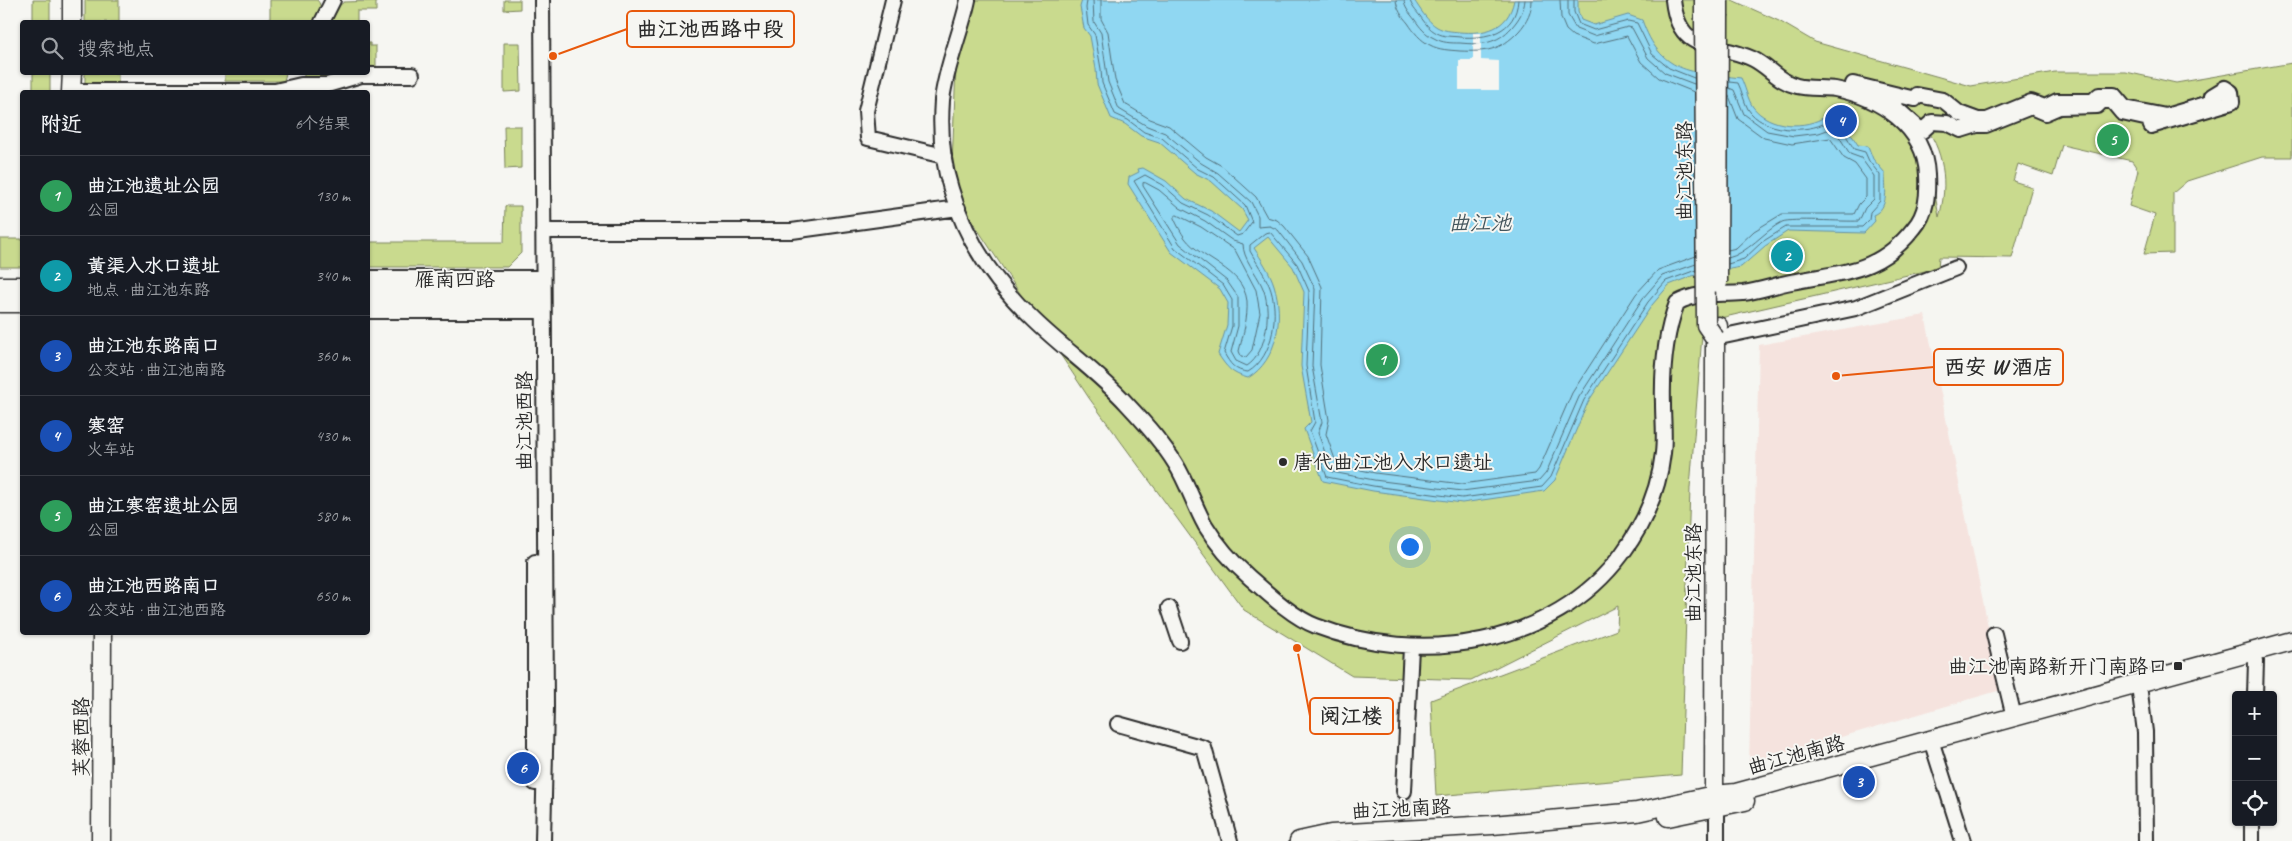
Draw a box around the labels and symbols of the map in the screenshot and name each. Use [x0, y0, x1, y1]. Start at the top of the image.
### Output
callout: 曲江池西路中段 [627, 11, 794, 47]
text: 曲江池西路中段 [637, 16, 784, 42]
pin: 4 [1825, 102, 1857, 140]
street label: 曲江池东路 [1672, 120, 1697, 221]
pin: 5 [2097, 121, 2129, 159]
water label: 曲江池 [1449, 210, 1512, 236]
pin: 2 [1771, 237, 1803, 275]
street label: 雁南四路 [415, 267, 496, 292]
pin: 1 [1366, 341, 1398, 379]
callout: 西安 W 酒店 [1934, 349, 2063, 385]
text: 西安 W 酒店 [1944, 354, 2054, 380]
street label: 曲江池西路 [512, 370, 537, 471]
place label: 唐代曲江池入水口遗址 [1293, 450, 1493, 475]
marker: 唐代曲江池入水口遗址 [1277, 456, 1289, 468]
street label: 曲江池东路 [1681, 522, 1706, 623]
your location [1397, 534, 1423, 560]
place label: 曲江池南路新开门南路口 [1948, 654, 2168, 679]
marker: 曲江池南路新开门南路口 [2172, 660, 2184, 672]
street label: 芙蓉西路 [69, 696, 94, 777]
callout: 阅江楼 [1310, 698, 1393, 734]
text: 阅江楼 [1320, 703, 1383, 729]
street label: 曲江池南路 [1744, 730, 1848, 780]
pin: 6 [507, 749, 539, 787]
pin: 3 [1843, 763, 1875, 801]
street label: 曲江池南路 [1350, 794, 1453, 824]

